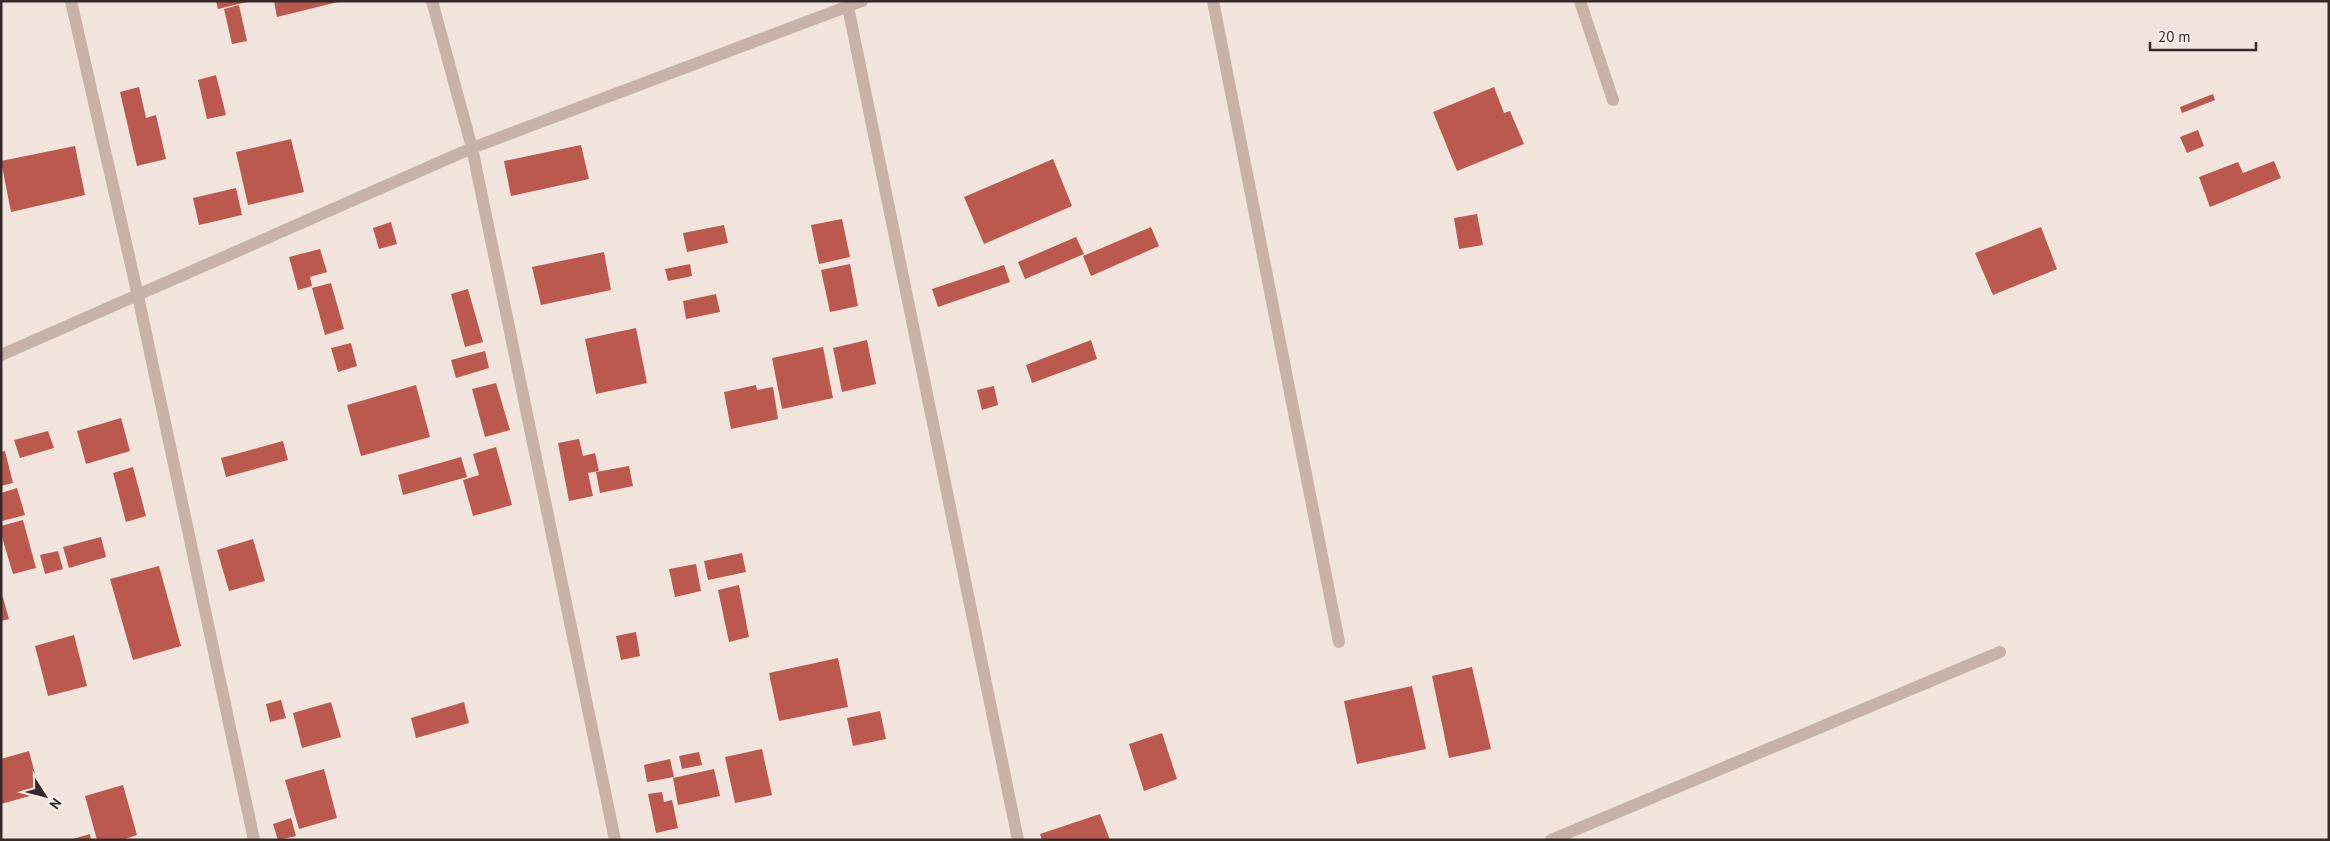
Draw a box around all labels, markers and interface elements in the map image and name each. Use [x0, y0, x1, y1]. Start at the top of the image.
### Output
scale bar [2150, 20, 2256, 52]
text: 20 m [2158, 27, 2191, 46]
north arrow [20, 771, 70, 821]
text: N [46, 795, 66, 813]

